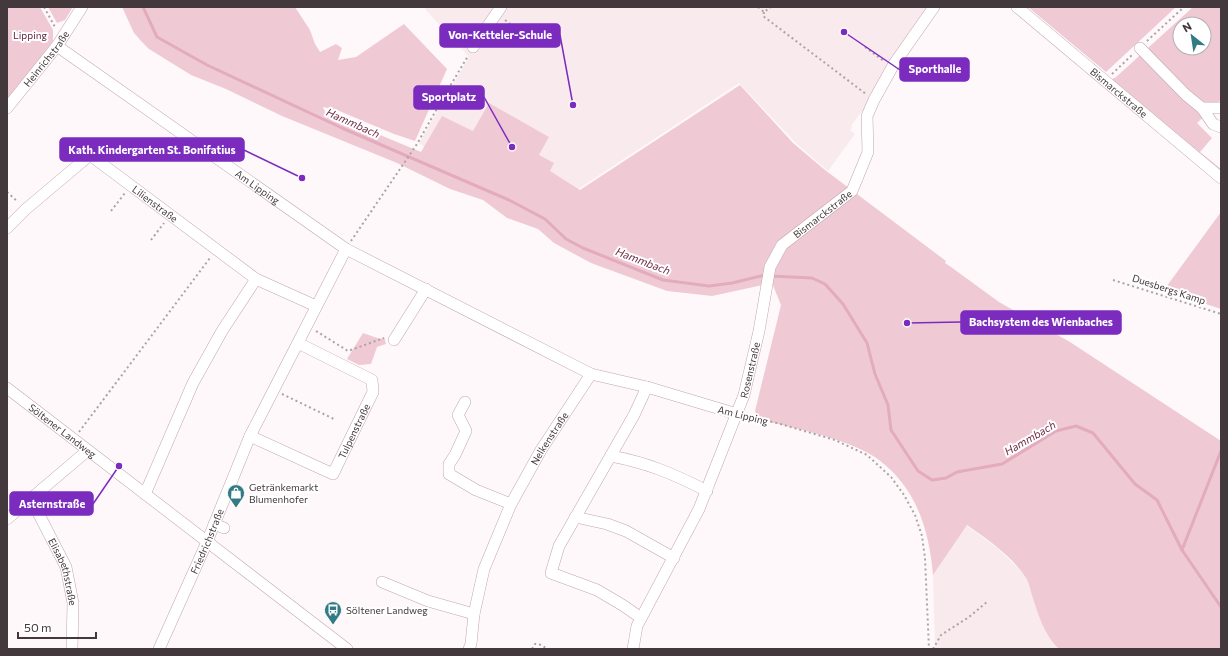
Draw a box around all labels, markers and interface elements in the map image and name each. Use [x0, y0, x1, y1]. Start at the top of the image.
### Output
north arrow [1172, 16, 1212, 56]
text: N [1180, 19, 1194, 35]
callout: Von-Ketteler-Schule [440, 24, 560, 47]
street label: Heinrichstraße [21, 28, 71, 89]
text: Von-Ketteler-Schule [448, 28, 552, 41]
park label: Lipping [13, 29, 47, 41]
callout: Sporthalle [900, 58, 969, 81]
text: Sporthalle [909, 62, 962, 75]
street label: Bismarckstraße [1088, 65, 1150, 120]
callout: Sportplatz [414, 86, 484, 109]
text: Sportplatz [422, 90, 477, 103]
water label: Hammbach [324, 105, 382, 140]
callout: Kath. Kindergarten St. Bonifatius [60, 138, 244, 161]
text: Kath. Kindergarten St. Bonifatius [68, 143, 236, 156]
street label: Am Lipping [233, 167, 282, 207]
street label: Lilienstraße [130, 183, 180, 225]
street label: Bismarckstraße [791, 187, 854, 240]
water label: Hammbach [614, 244, 672, 277]
street label: Duesbergs Kamp [1131, 271, 1207, 307]
callout: Bachsystem des Wienbaches [961, 311, 1121, 334]
text: Bachsystem des Wienbaches [969, 315, 1113, 328]
street label: Rosenstraße [738, 341, 762, 399]
street label: Söltener Landweg [26, 401, 99, 461]
street label: Tulpenstraße [335, 402, 372, 461]
street label: Am Lipping [717, 403, 770, 427]
street label: Nelkenstraße [528, 409, 571, 467]
water label: Hammbach [1002, 418, 1058, 457]
place label: Getränkemarkt Blumenhofer [249, 481, 318, 505]
shop icon: Getränkemarkt Blumenhofer [226, 483, 246, 508]
callout: Asternstraße [10, 492, 93, 515]
text: Asternstraße [19, 497, 86, 510]
street label: Friedrichstraße [188, 507, 226, 576]
street label: Elisabethstraße [46, 536, 79, 606]
bus stop icon: Söltener Landweg [323, 600, 343, 625]
place label: Söltener Landweg [346, 604, 428, 616]
scale bar [18, 614, 96, 640]
text: 50 m [24, 620, 52, 634]

